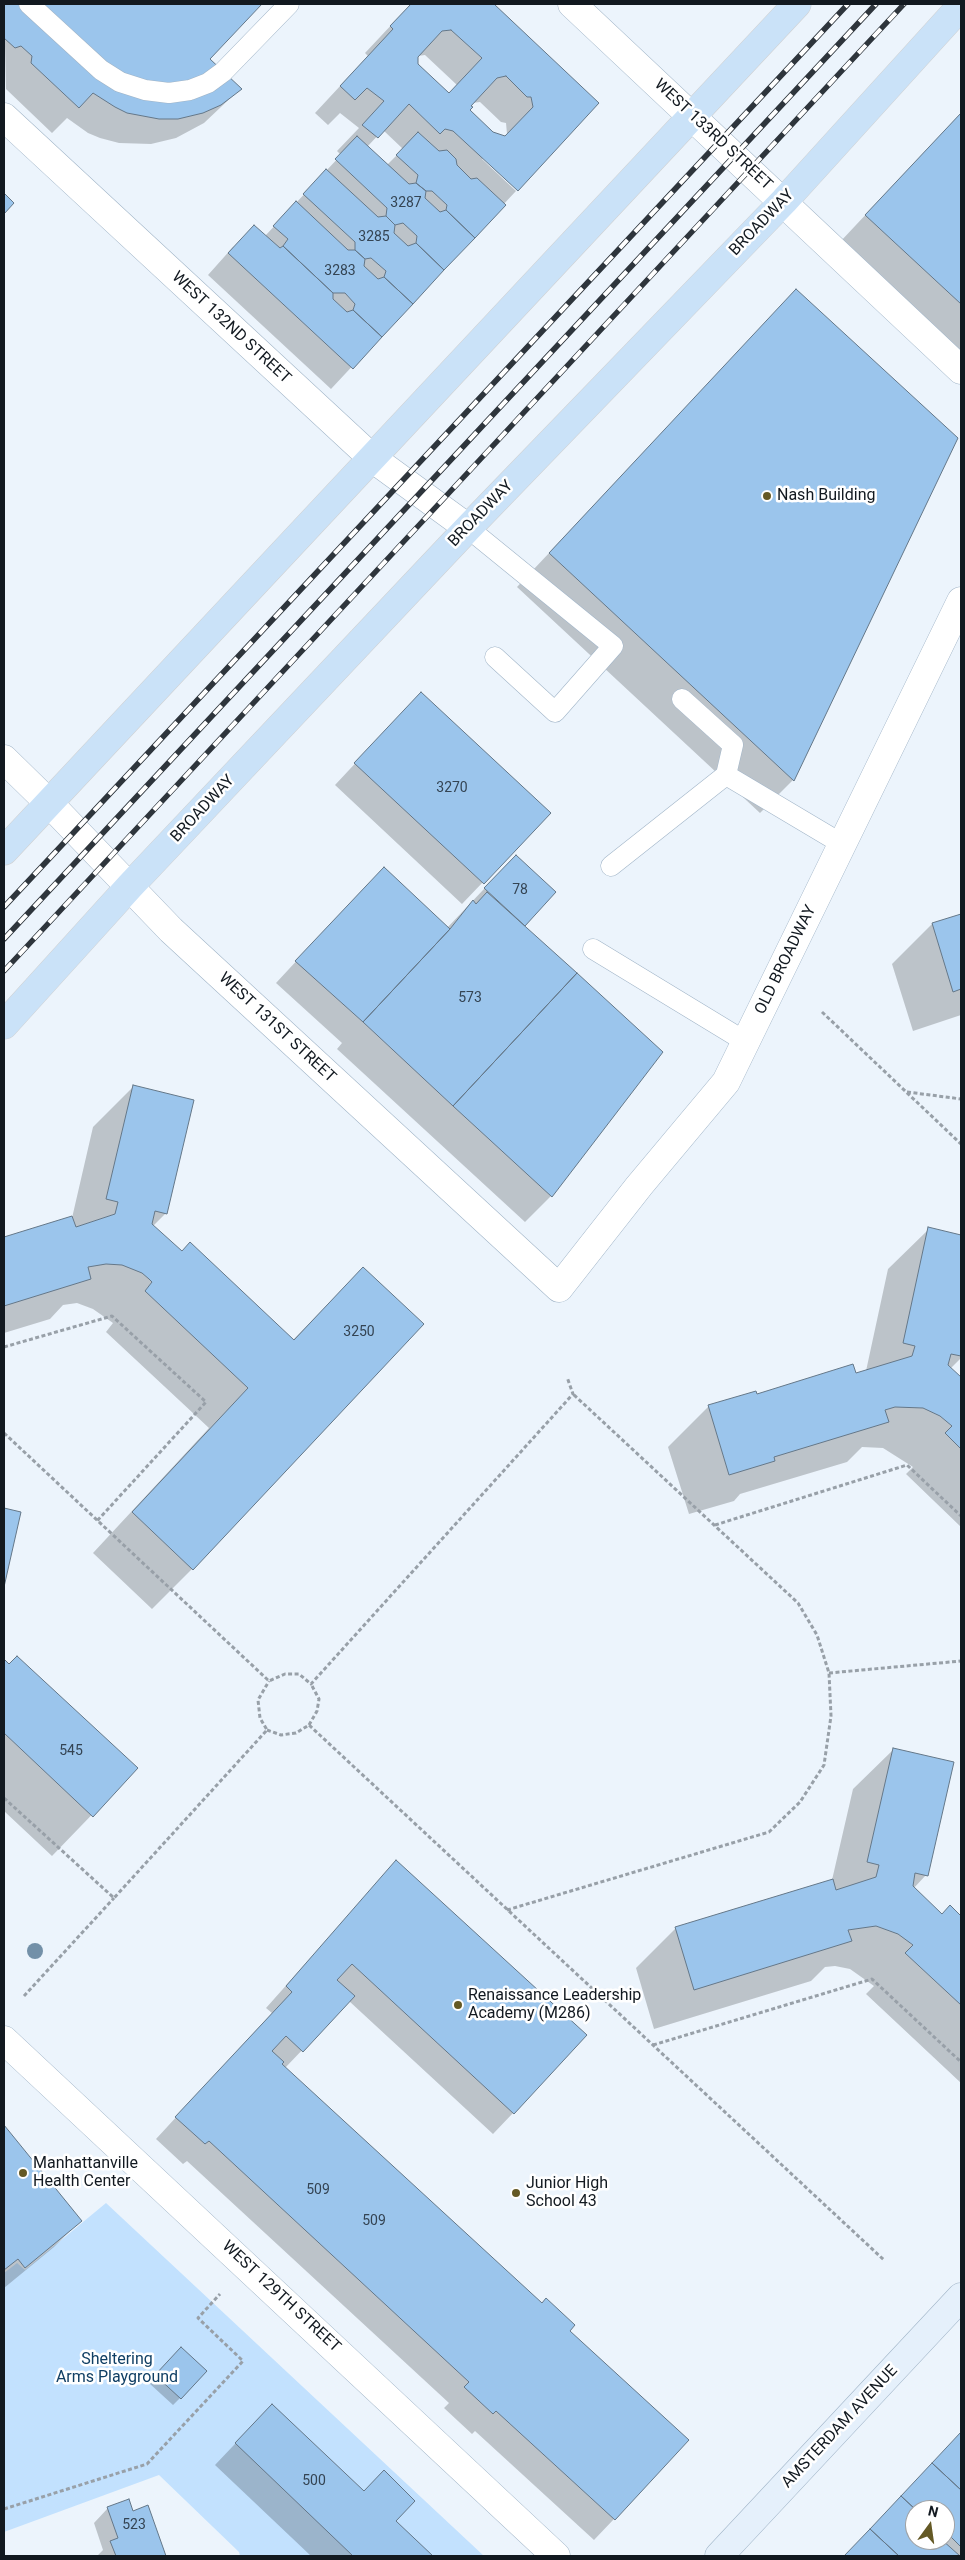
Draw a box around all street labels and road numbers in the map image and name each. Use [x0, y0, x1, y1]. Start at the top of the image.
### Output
street label: WEST 133RD STREET [650, 75, 776, 195]
street label: BROADWAY [726, 186, 798, 260]
street label: WEST 132ND STREET [167, 268, 295, 388]
street label: BROADWAY [445, 477, 517, 551]
street label: BROADWAY [167, 771, 239, 847]
street label: OLD BROADWAY [751, 902, 821, 1018]
street label: WEST 131ST STREET [214, 969, 340, 1087]
street label: WEST 129TH STREET [218, 2237, 344, 2357]
street label: AMSTERDAM AVENUE [778, 2362, 902, 2492]

